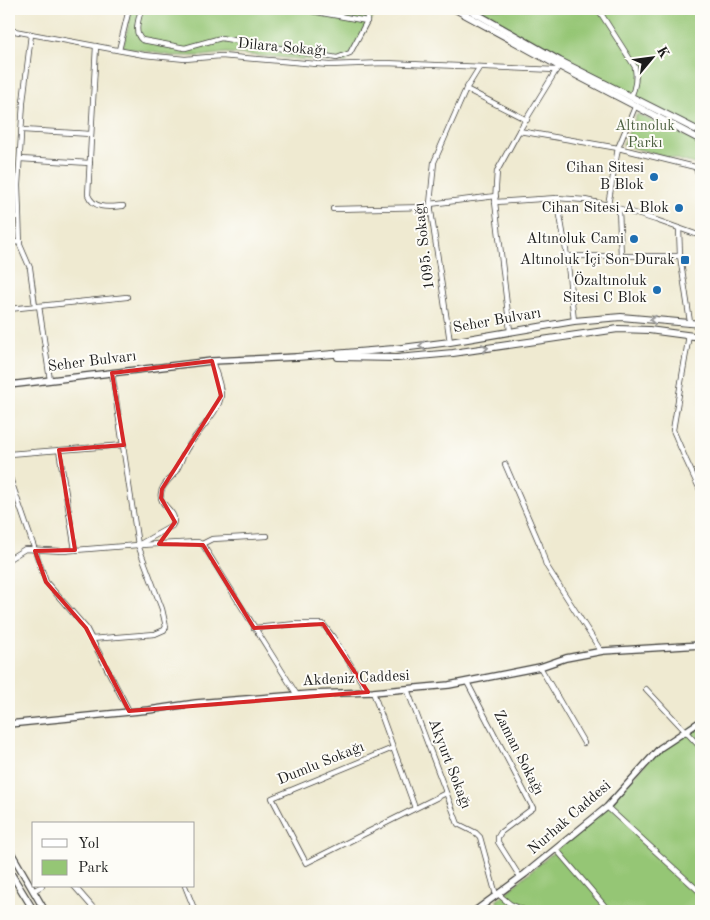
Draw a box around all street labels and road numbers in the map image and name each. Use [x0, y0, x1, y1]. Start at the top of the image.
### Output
street label: Dilara Sokağı [237, 37, 327, 59]
street label: 1095. Sokağı [412, 202, 438, 290]
street label: Seher Bulvarı [452, 306, 542, 336]
street label: Seher Bulvarı [47, 349, 137, 375]
street label: Akdeniz Caddesi [302, 669, 410, 689]
street label: Zaman Sokağı [490, 708, 546, 798]
street label: Akyurt Sokağı [425, 717, 473, 811]
street label: Dumlu Sokağı [276, 740, 366, 788]
street label: Nurhak Caddesi [526, 778, 614, 858]

